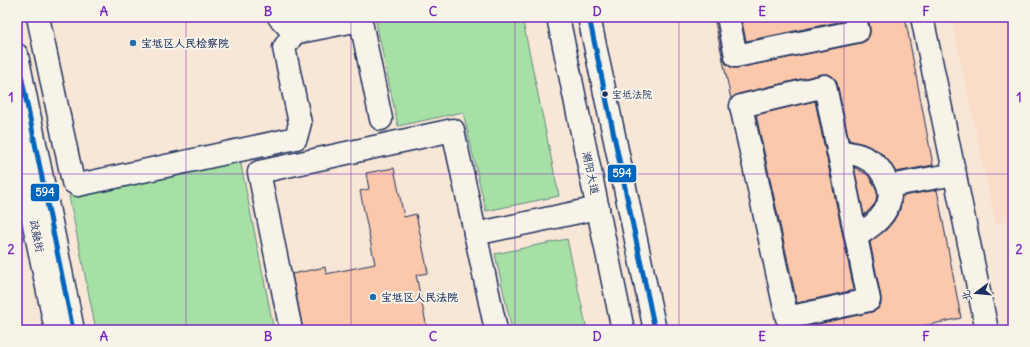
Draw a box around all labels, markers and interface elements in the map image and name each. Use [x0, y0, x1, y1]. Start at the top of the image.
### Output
text: A [100, 3, 109, 20]
text: B [264, 3, 273, 20]
text: C [429, 3, 438, 20]
text: D [592, 3, 602, 20]
text: E [758, 3, 766, 20]
text: F [922, 3, 930, 20]
place label: 宝坻区人民检察院 [141, 36, 229, 50]
marker: 宝坻区人民检察院 [128, 38, 138, 48]
place label: 宝坻法院 [612, 88, 652, 101]
text: 1 [8, 89, 14, 106]
marker: 宝坻法院 [600, 89, 610, 99]
text: 1 [1016, 89, 1022, 106]
street label: 潮阳大道 [580, 150, 602, 196]
line badge: 594 [607, 164, 637, 183]
text: 594 [612, 166, 632, 180]
line badge: 594 [30, 183, 60, 202]
text: 594 [35, 185, 55, 199]
street label: 政融街 [27, 218, 47, 255]
text: 2 [7, 241, 15, 258]
text: 2 [1015, 241, 1023, 258]
north arrow [956, 273, 996, 313]
text: 北 [958, 289, 975, 303]
place label: 宝坻区人民法院 [381, 290, 458, 304]
marker: 宝坻区人民法院 [368, 292, 378, 302]
text: A [100, 328, 109, 345]
text: B [264, 328, 273, 345]
text: C [429, 328, 438, 345]
text: D [592, 328, 602, 345]
text: E [758, 328, 766, 345]
text: F [922, 328, 930, 345]

